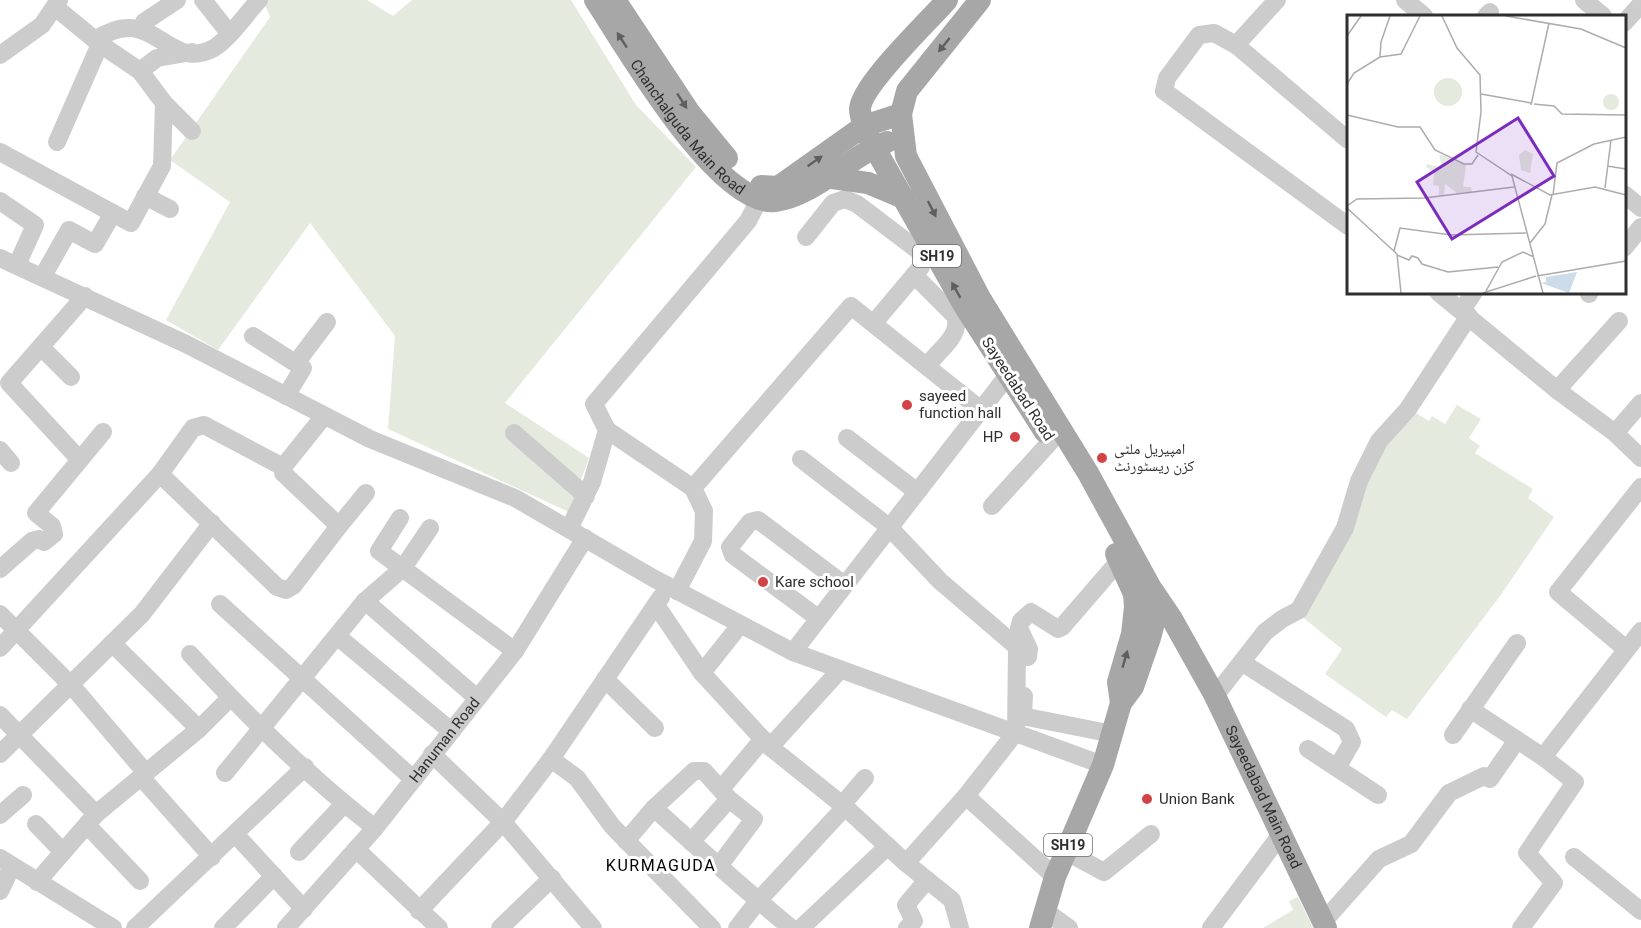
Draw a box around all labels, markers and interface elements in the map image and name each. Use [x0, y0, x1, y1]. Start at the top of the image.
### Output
inset map [1347, 15, 1626, 294]
one-way arrow [616, 32, 627, 48]
one-way arrow [937, 37, 950, 53]
street label: Chanchalguda Main Road [626, 56, 748, 199]
one-way arrow [676, 93, 688, 109]
one-way arrow [807, 155, 823, 167]
one-way arrow [928, 200, 937, 217]
road number: SH19 [913, 245, 961, 267]
one-way arrow [951, 281, 961, 298]
street label: Sayeedabad Road [978, 334, 1058, 444]
place label: sayeed function hall [919, 387, 1001, 422]
marker: sayeed function hall [900, 398, 914, 412]
place label: HP [983, 428, 1003, 446]
marker: HP [1008, 430, 1022, 444]
place label: امپیریل ملٹی کزن ریسٹورنٹ [1114, 440, 1194, 476]
marker: امپیریل ملٹی کزن ریسٹورنٹ [1095, 451, 1109, 465]
place label: Kare school [775, 573, 854, 591]
marker: Kare school [756, 575, 770, 589]
one-way arrow [1121, 650, 1130, 668]
street label: Hanuman Road [405, 694, 484, 786]
street label: Sayeedabad Main Road [1221, 722, 1305, 872]
place label: Union Bank [1159, 790, 1235, 808]
marker: Union Bank [1140, 792, 1154, 806]
road number: SH19 [1044, 834, 1092, 856]
district label: KURMAGUDA [606, 856, 716, 875]

